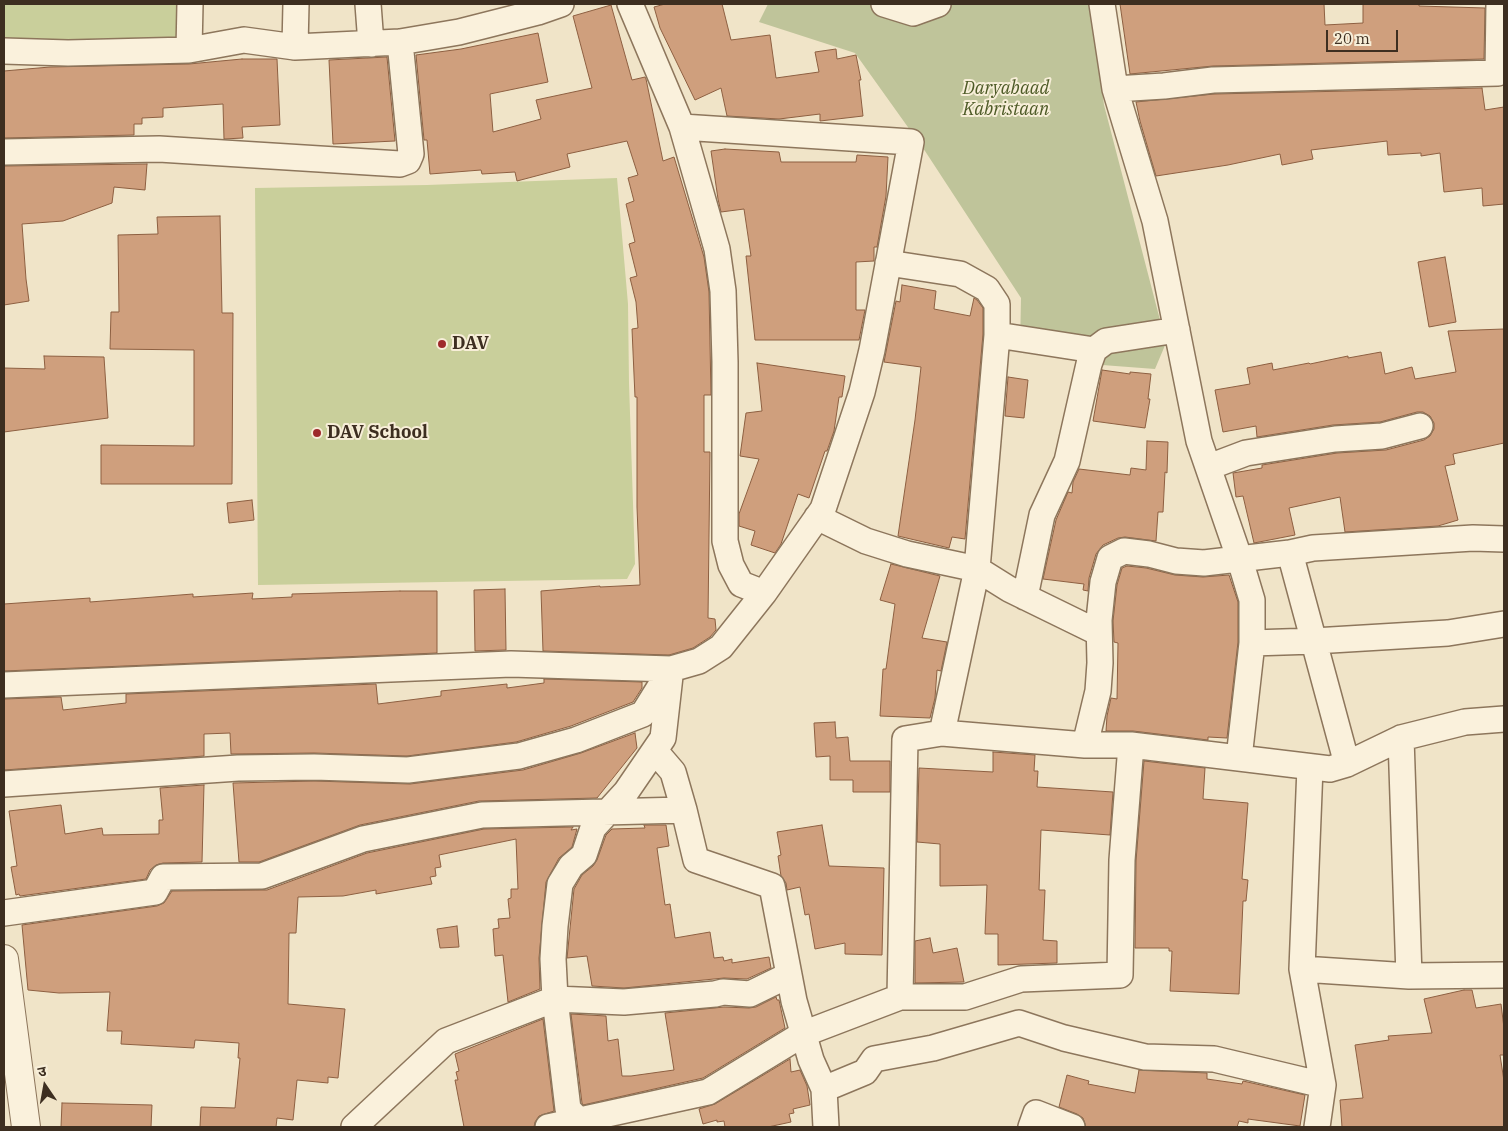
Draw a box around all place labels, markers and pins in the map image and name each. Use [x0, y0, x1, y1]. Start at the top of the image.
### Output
place label: DAV [452, 333, 489, 355]
marker: DAV [436, 338, 448, 350]
place label: DAV School [327, 422, 428, 444]
marker: DAV School [311, 427, 323, 439]

